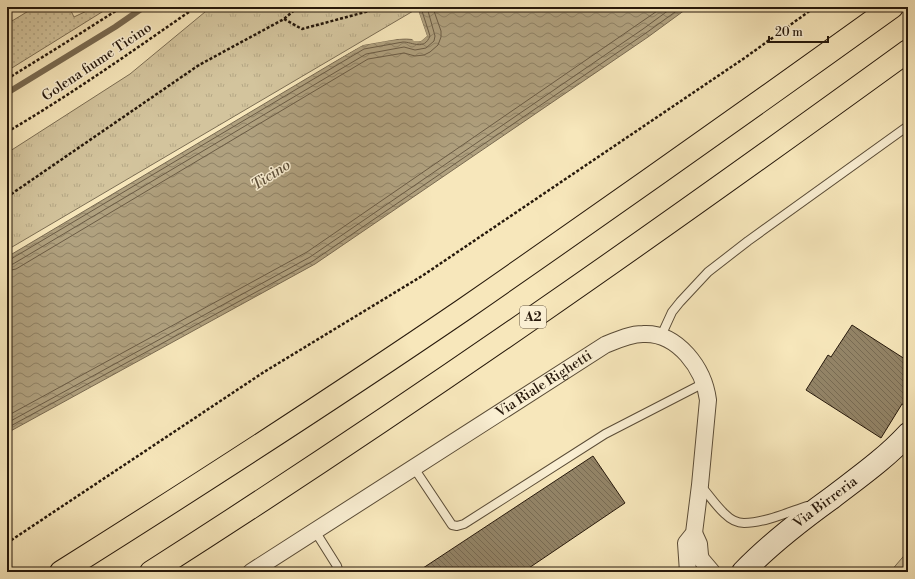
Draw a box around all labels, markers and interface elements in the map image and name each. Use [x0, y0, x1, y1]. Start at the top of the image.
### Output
street label: Golena fiume Ticino [39, 18, 156, 105]
scale bar [769, 18, 828, 44]
text: 20 m [775, 25, 803, 40]
water label: Ticino [248, 155, 294, 195]
road number: A2 [520, 306, 546, 328]
street label: Via Riale Righetti [492, 346, 596, 422]
street label: Via Birreria [789, 472, 862, 533]

